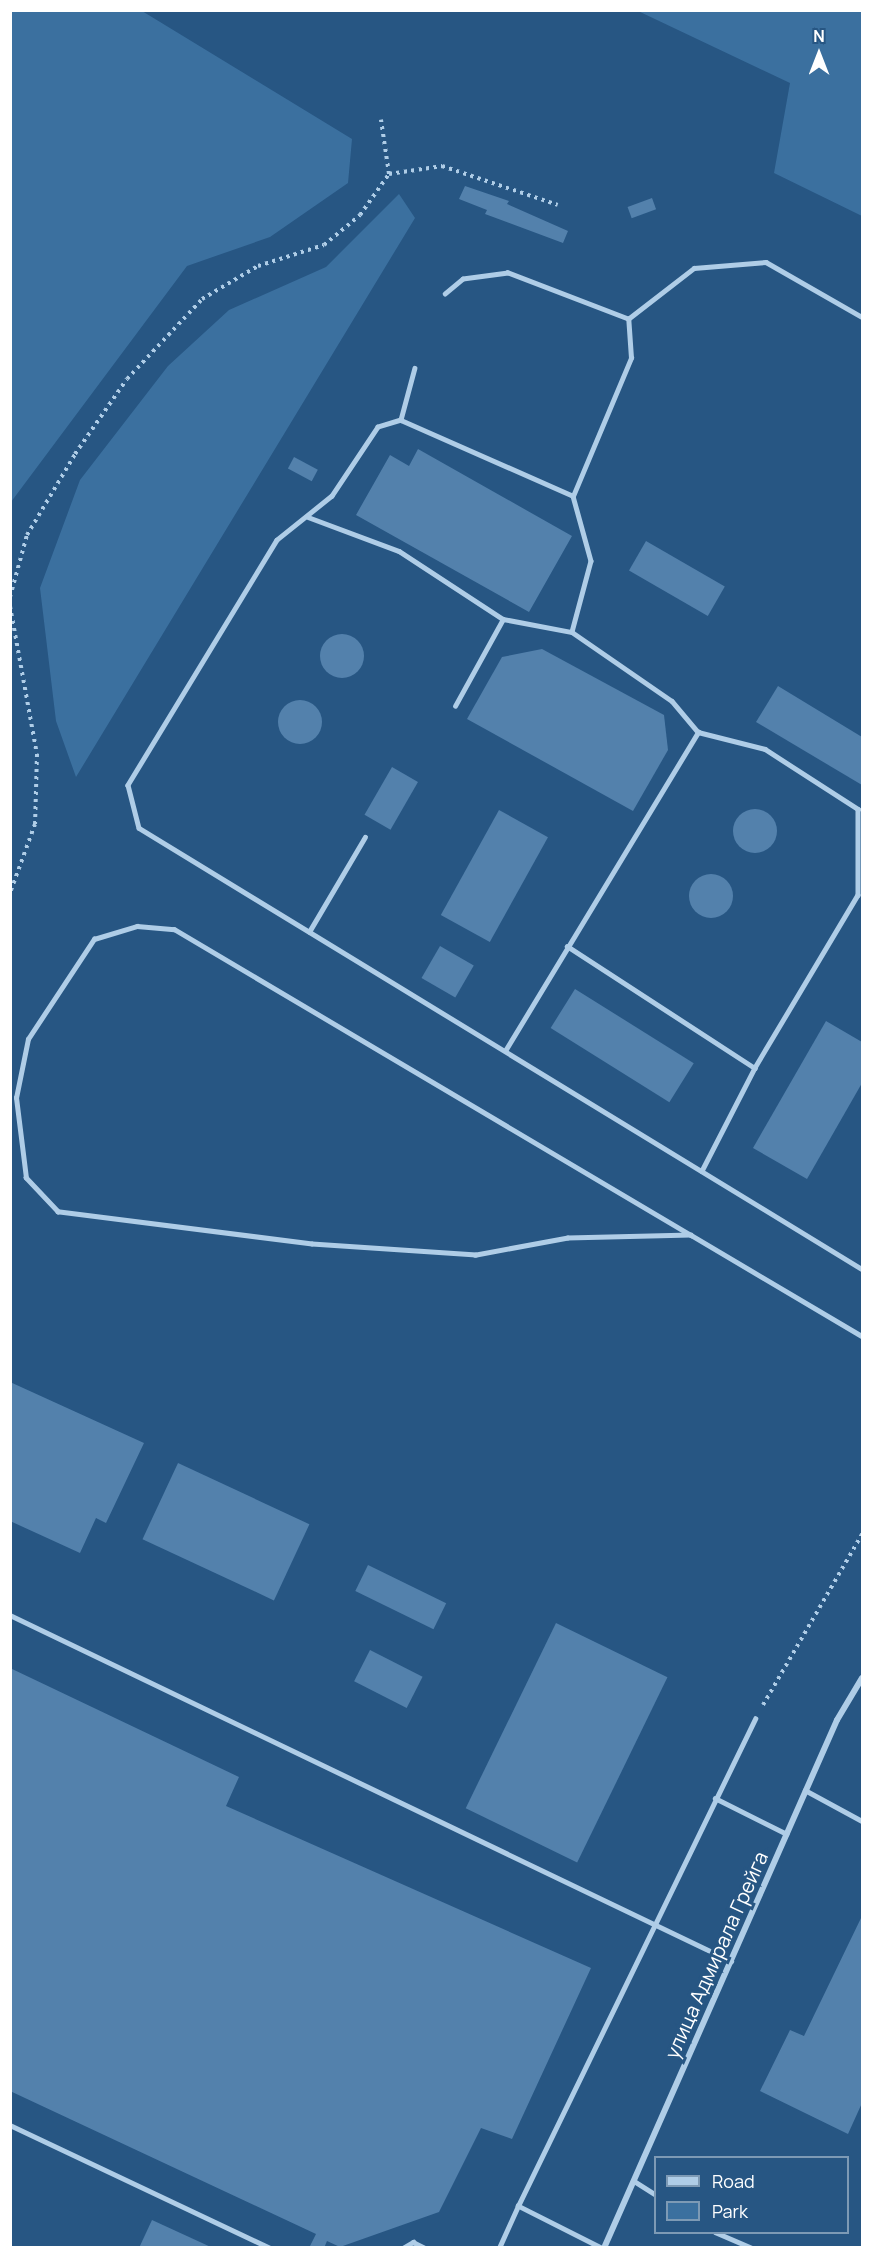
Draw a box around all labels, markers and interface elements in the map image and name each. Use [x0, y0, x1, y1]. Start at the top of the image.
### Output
north arrow [789, 24, 849, 84]
text: N [813, 25, 825, 47]
street label: улица Адмирала Грейга [659, 1848, 773, 2062]
legend [654, 2156, 849, 2234]
text: Road [712, 2169, 755, 2193]
text: Park [712, 2199, 748, 2223]

